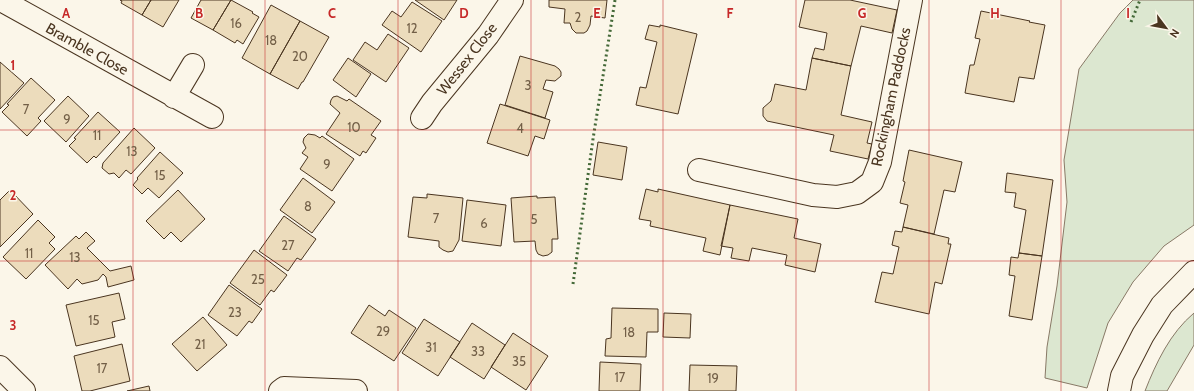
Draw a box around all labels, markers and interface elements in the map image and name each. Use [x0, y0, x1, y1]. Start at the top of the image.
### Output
text: A [62, 5, 71, 21]
text: B [195, 5, 203, 21]
text: C [328, 5, 336, 21]
text: D [459, 5, 469, 21]
text: E [593, 5, 601, 21]
text: F [727, 5, 734, 21]
text: G [858, 5, 867, 21]
text: H [990, 5, 1000, 21]
text: I [1126, 5, 1130, 21]
north arrow [1146, 8, 1186, 48]
house number: 2 [575, 9, 582, 25]
house number: 16 [230, 15, 242, 31]
street label: Bramble Close [43, 19, 132, 79]
street label: Wessex Close [433, 19, 501, 99]
house number: 12 [406, 20, 418, 36]
street label: Rockingham Paddocks [867, 26, 915, 168]
text: N [1166, 26, 1182, 40]
house number: 18 [265, 32, 277, 48]
house number: 20 [292, 48, 308, 64]
text: 1 [11, 57, 15, 73]
house number: 3 [524, 77, 532, 93]
house number: 7 [23, 101, 30, 117]
house number: 9 [63, 111, 71, 127]
house number: 10 [347, 119, 361, 135]
house number: 4 [516, 120, 524, 136]
house number: 11 [93, 127, 101, 143]
house number: 13 [126, 143, 138, 159]
house number: 9 [323, 156, 331, 172]
house number: 15 [154, 167, 166, 183]
text: 2 [10, 187, 17, 203]
house number: 8 [304, 198, 312, 214]
house number: 7 [433, 210, 440, 226]
house number: 5 [530, 211, 538, 227]
house number: 6 [480, 215, 488, 231]
house number: 27 [281, 237, 295, 253]
house number: 11 [25, 245, 33, 261]
house number: 13 [69, 249, 81, 265]
house number: 25 [251, 271, 265, 287]
house number: 23 [228, 304, 242, 320]
house number: 15 [88, 312, 100, 328]
text: 3 [9, 317, 17, 333]
house number: 29 [376, 323, 390, 339]
house number: 18 [623, 324, 635, 340]
house number: 21 [194, 336, 206, 352]
house number: 31 [425, 339, 437, 355]
house number: 33 [471, 343, 485, 359]
house number: 35 [512, 353, 526, 369]
house number: 17 [97, 360, 108, 376]
house number: 17 [615, 369, 626, 385]
house number: 19 [707, 370, 719, 386]

